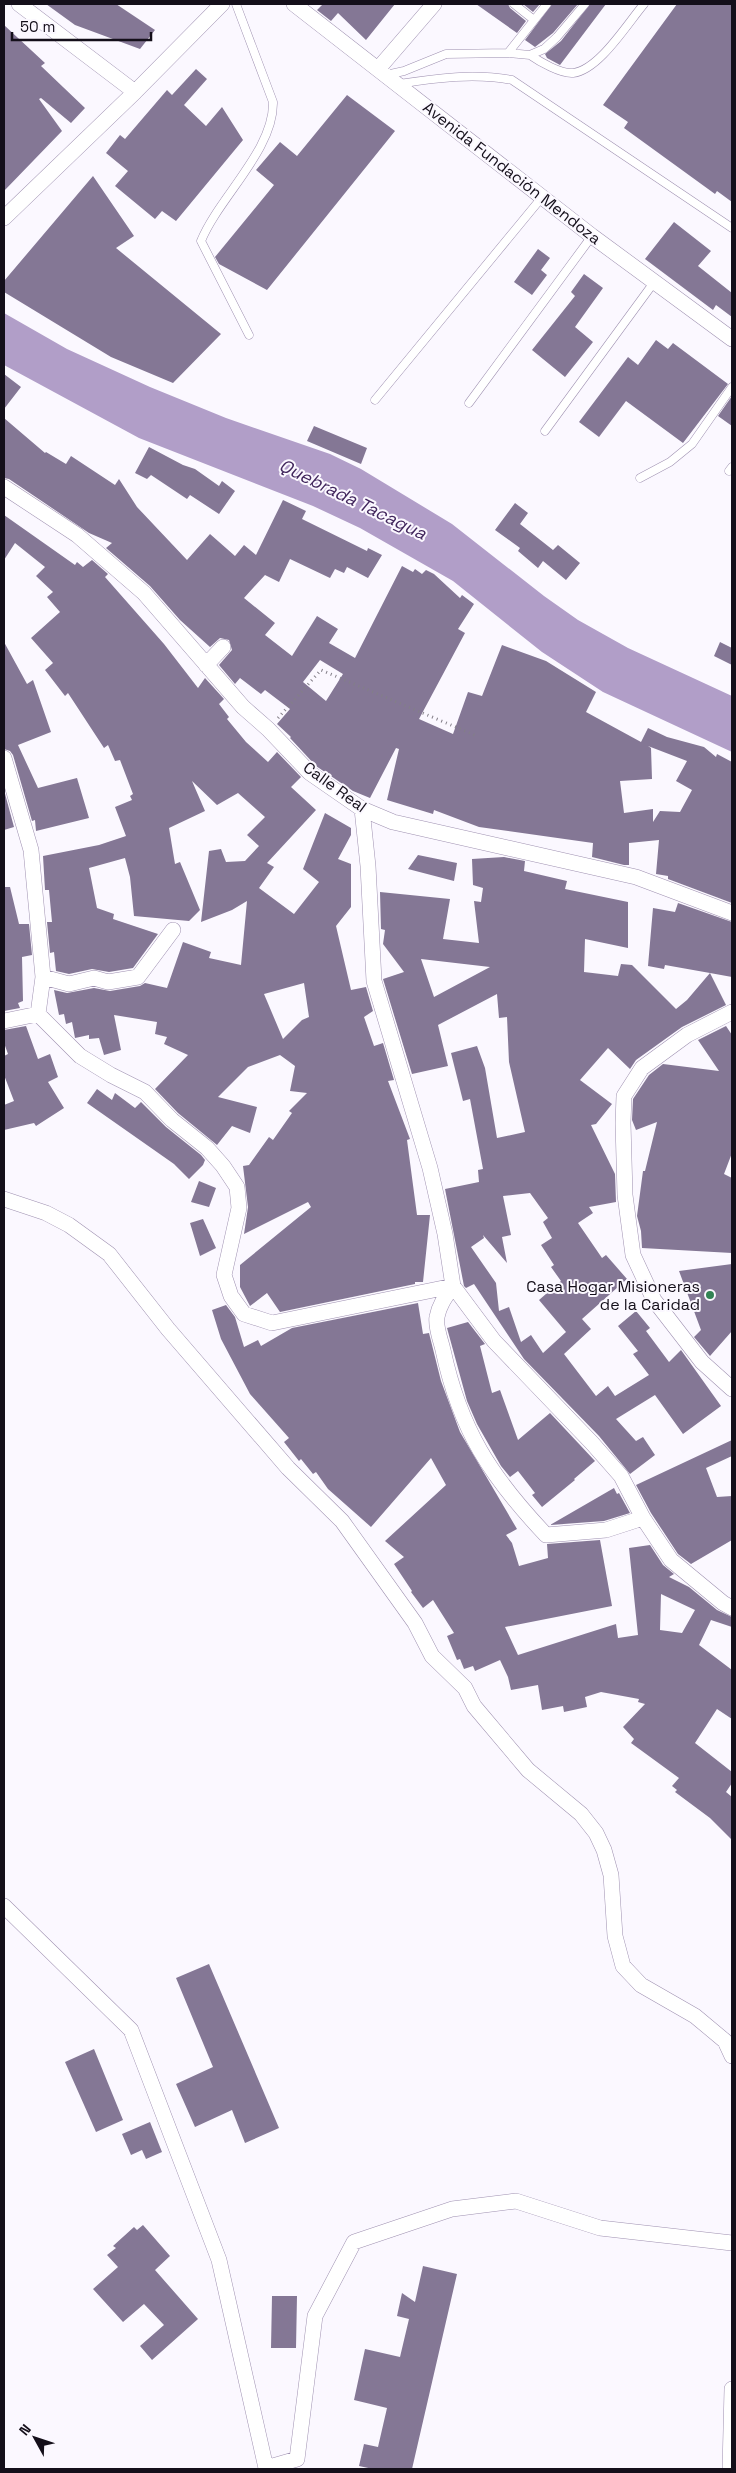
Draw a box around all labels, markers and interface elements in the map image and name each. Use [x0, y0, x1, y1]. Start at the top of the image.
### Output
scale bar [12, 10, 151, 42]
text: 50 m [20, 17, 55, 36]
street label: Avenida Fundación Mendoza [419, 97, 605, 249]
water label: Quebrada Tacagua [276, 453, 431, 545]
street label: Calle Real [299, 757, 371, 817]
place label: Casa Hogar Misioneras de la Caridad [526, 1276, 700, 1315]
marker: Casa Hogar Misioneras de la Caridad [704, 1289, 716, 1301]
north arrow [10, 2413, 60, 2463]
text: N [15, 2420, 35, 2439]

